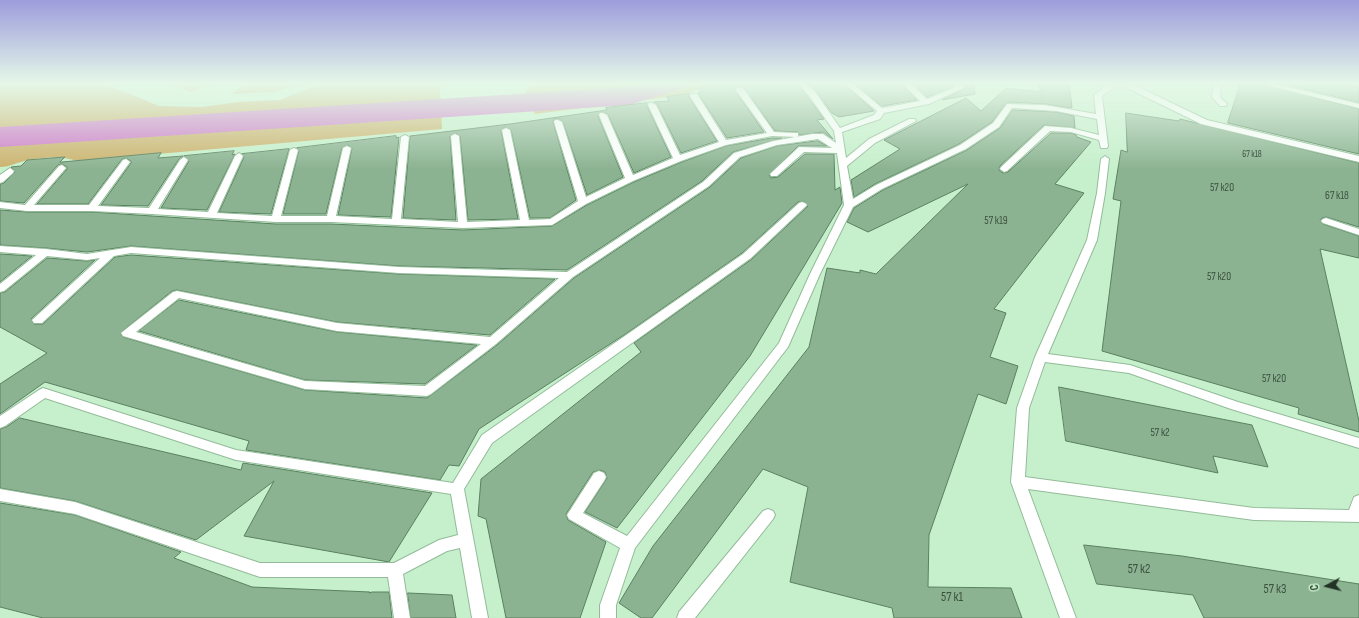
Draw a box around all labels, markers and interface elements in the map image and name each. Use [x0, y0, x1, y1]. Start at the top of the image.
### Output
house number: 67 к18 [1242, 150, 1262, 160]
house number: 57 к20 [1210, 181, 1234, 195]
house number: 67 к18 [1325, 189, 1349, 203]
house number: 57 к19 [984, 214, 1008, 228]
house number: 57 к20 [1207, 270, 1231, 284]
house number: 57 к20 [1262, 372, 1286, 386]
house number: 57 к2 [1150, 426, 1170, 440]
house number: 57 к2 [1128, 562, 1150, 578]
north arrow [1307, 566, 1347, 606]
house number: 57 к3 [1264, 582, 1286, 598]
text: С [1308, 584, 1321, 591]
house number: 57 к1 [941, 590, 963, 606]

